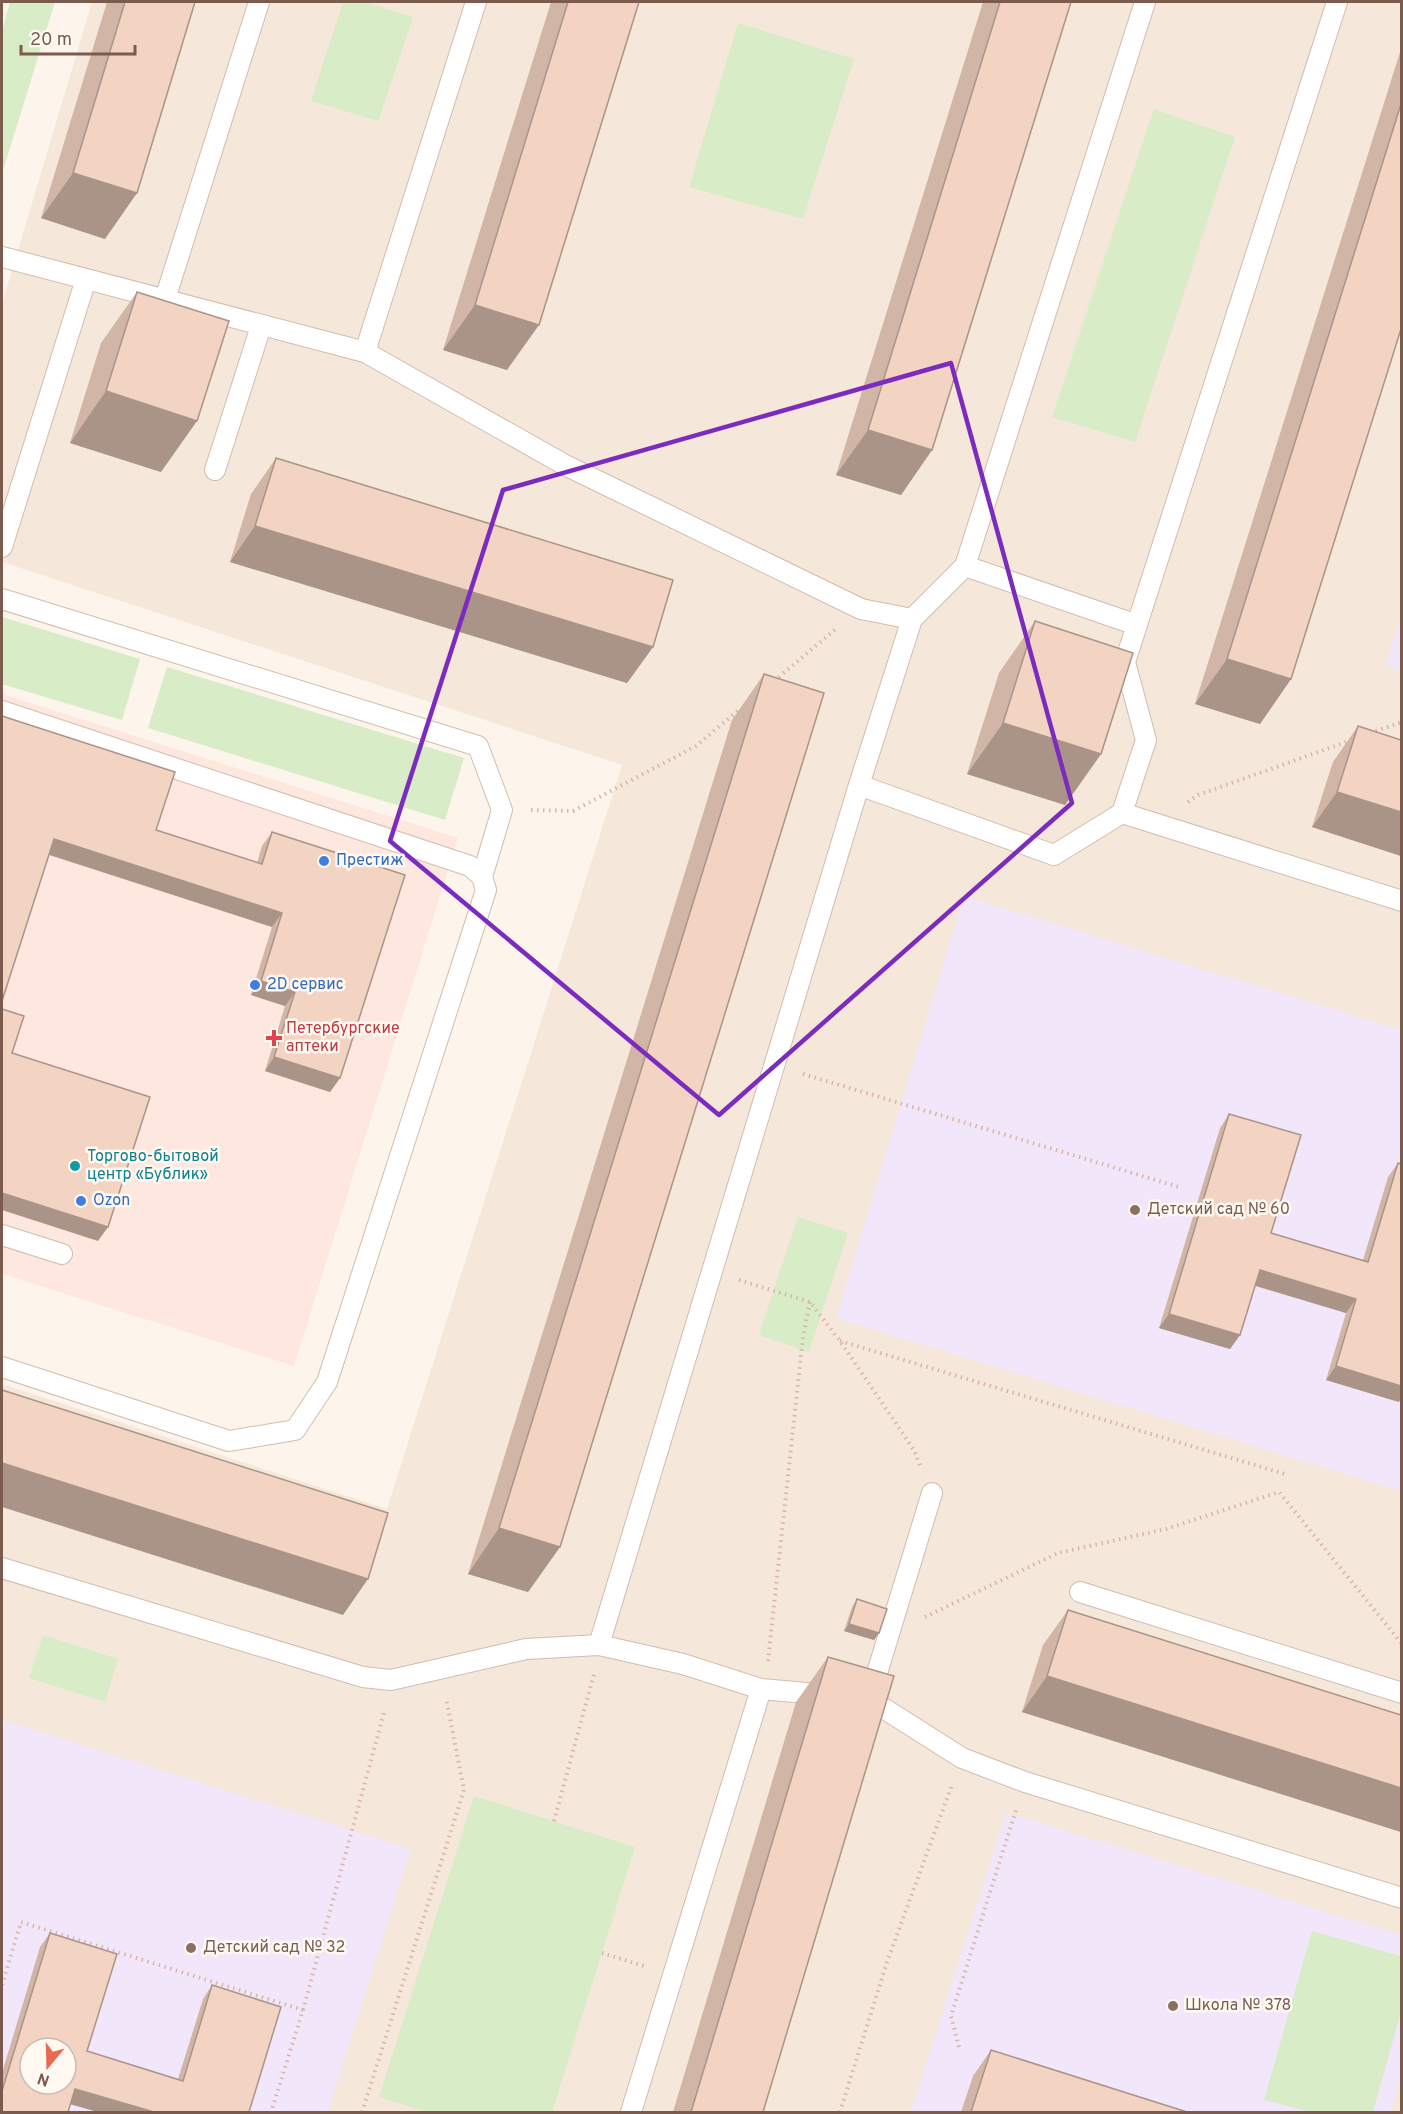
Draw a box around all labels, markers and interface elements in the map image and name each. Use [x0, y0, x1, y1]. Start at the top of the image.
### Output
scale bar [21, 18, 135, 56]
text: 20 m [30, 29, 72, 52]
place label: Престиж [336, 851, 404, 871]
marker: Престиж [317, 854, 331, 868]
place label: 2D сервис [267, 975, 344, 995]
marker: 2D сервис [248, 978, 262, 992]
place label: Петербургские аптеки [286, 1019, 400, 1057]
marker: Петербургские аптеки [267, 1031, 281, 1045]
place label: Торгово-бытовой центр «Бублик» [87, 1147, 219, 1185]
marker: Торгово-бытовой центр «Бублик» [68, 1159, 82, 1173]
place label: Ozon [93, 1191, 130, 1211]
marker: Ozon [74, 1194, 88, 1208]
place label: Детский сад № 60 [1147, 1200, 1290, 1220]
marker: Детский сад № 60 [1128, 1203, 1142, 1217]
place label: Детский сад № 32 [203, 1938, 345, 1958]
marker: Детский сад № 32 [184, 1941, 198, 1955]
place label: Школа № 378 [1185, 1996, 1291, 2016]
marker: Школа № 378 [1166, 1999, 1180, 2013]
north arrow [18, 2036, 78, 2096]
text: N [35, 2067, 52, 2090]

